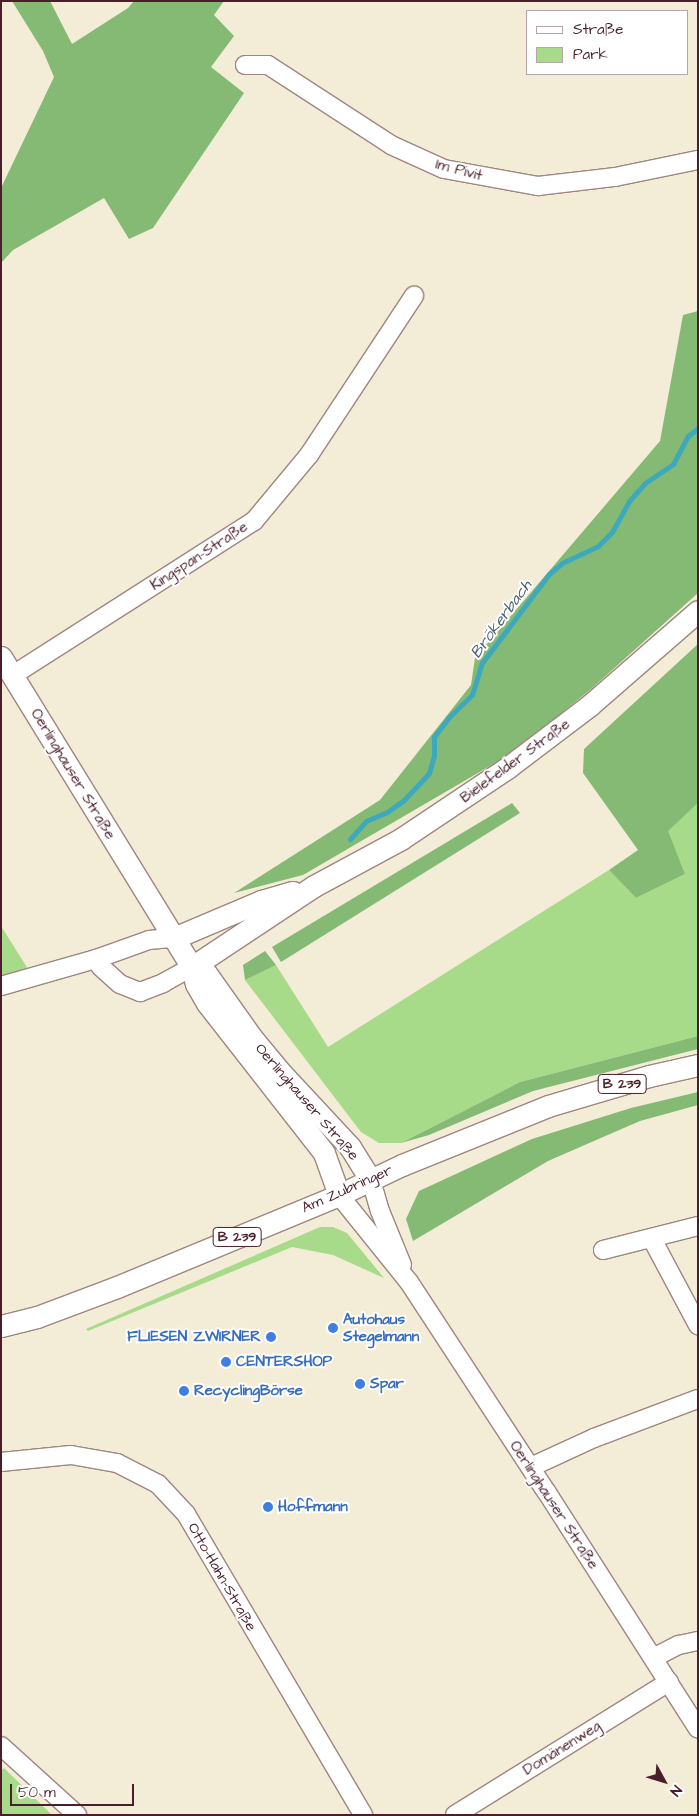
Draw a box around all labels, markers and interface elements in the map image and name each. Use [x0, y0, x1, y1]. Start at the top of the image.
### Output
legend [526, 10, 689, 75]
text: Straße [573, 19, 623, 40]
text: Park [573, 44, 608, 65]
street label: Im Pivit [434, 155, 484, 185]
street label: Kingspan-Straße [147, 518, 251, 594]
water label: Brökerbach [466, 576, 536, 662]
street label: Oerlinghauser Straße [27, 705, 119, 843]
street label: Bielefelder Straße [457, 715, 573, 807]
street label: Oerlinghauser Straße [251, 1040, 363, 1164]
road number: B 239 [597, 1072, 647, 1096]
street label: Am Zubringer [299, 1161, 395, 1217]
road number: B 239 [212, 1226, 262, 1248]
place label: Autohaus Stegelmann [343, 1310, 419, 1345]
marker: Autohaus Stegelmann [327, 1322, 339, 1334]
place label: FLIESEN ZWIRNER [127, 1328, 261, 1346]
marker: FLIESEN ZWIRNER [265, 1331, 277, 1343]
place label: CENTERSHOP [236, 1353, 332, 1371]
marker: CENTERSHOP [220, 1356, 232, 1368]
place label: Spar [370, 1375, 404, 1393]
marker: Spar [354, 1378, 366, 1390]
place label: RecyclingBörse [194, 1382, 303, 1400]
marker: RecyclingBörse [178, 1385, 190, 1397]
street label: Oerlinghauser Straße [506, 1437, 602, 1573]
place label: Hoffmann [278, 1498, 348, 1516]
marker: Hoffmann [262, 1501, 274, 1513]
street label: Otto-Hahn-Straße [184, 1520, 260, 1634]
street label: Domänenweg [520, 1717, 604, 1779]
north arrow [639, 1756, 689, 1806]
scale bar [12, 1774, 136, 1806]
text: N [665, 1781, 686, 1800]
text: 50 m [18, 1782, 56, 1803]

